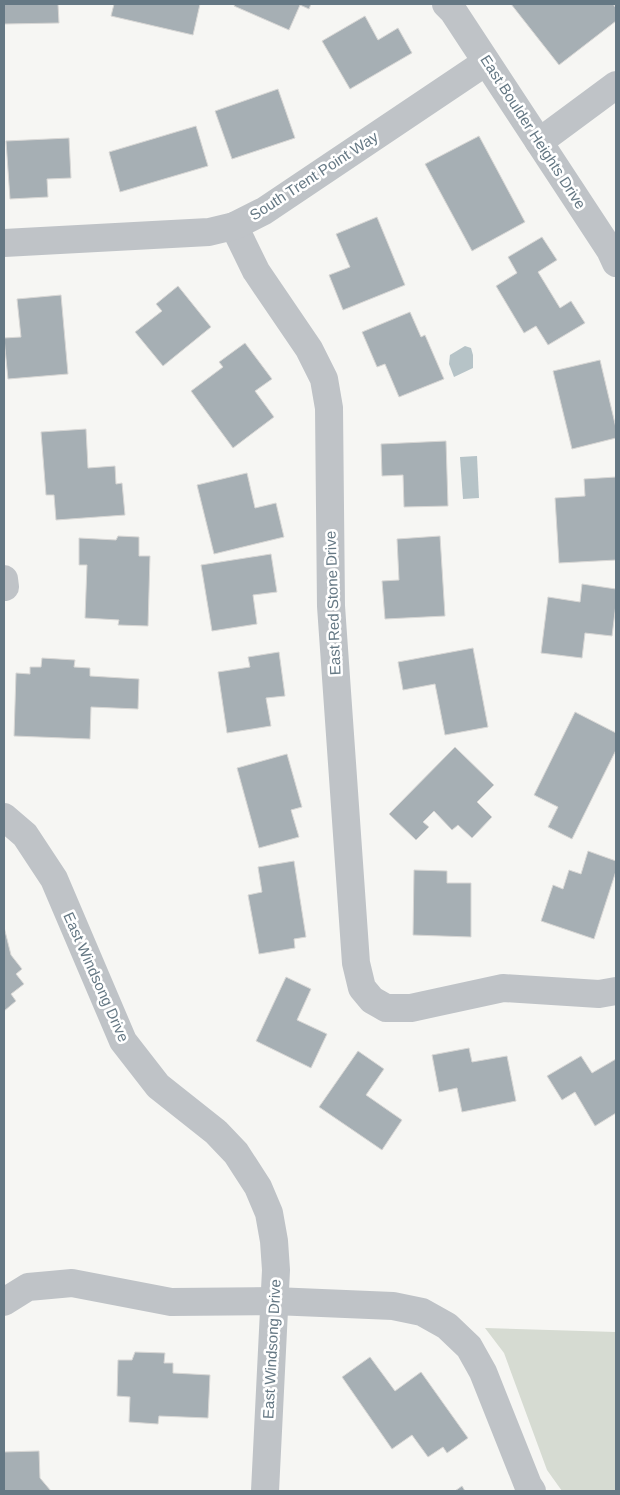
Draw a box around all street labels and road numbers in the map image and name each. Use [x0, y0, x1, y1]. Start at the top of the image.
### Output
street label: East Boulder Heights Drive [477, 52, 590, 212]
street label: South Trent Point Way [246, 127, 381, 223]
street label: East Red Stone Drive [321, 531, 344, 675]
street label: East Windsong Drive [60, 909, 133, 1044]
street label: East Windsong Drive [259, 1279, 284, 1419]

